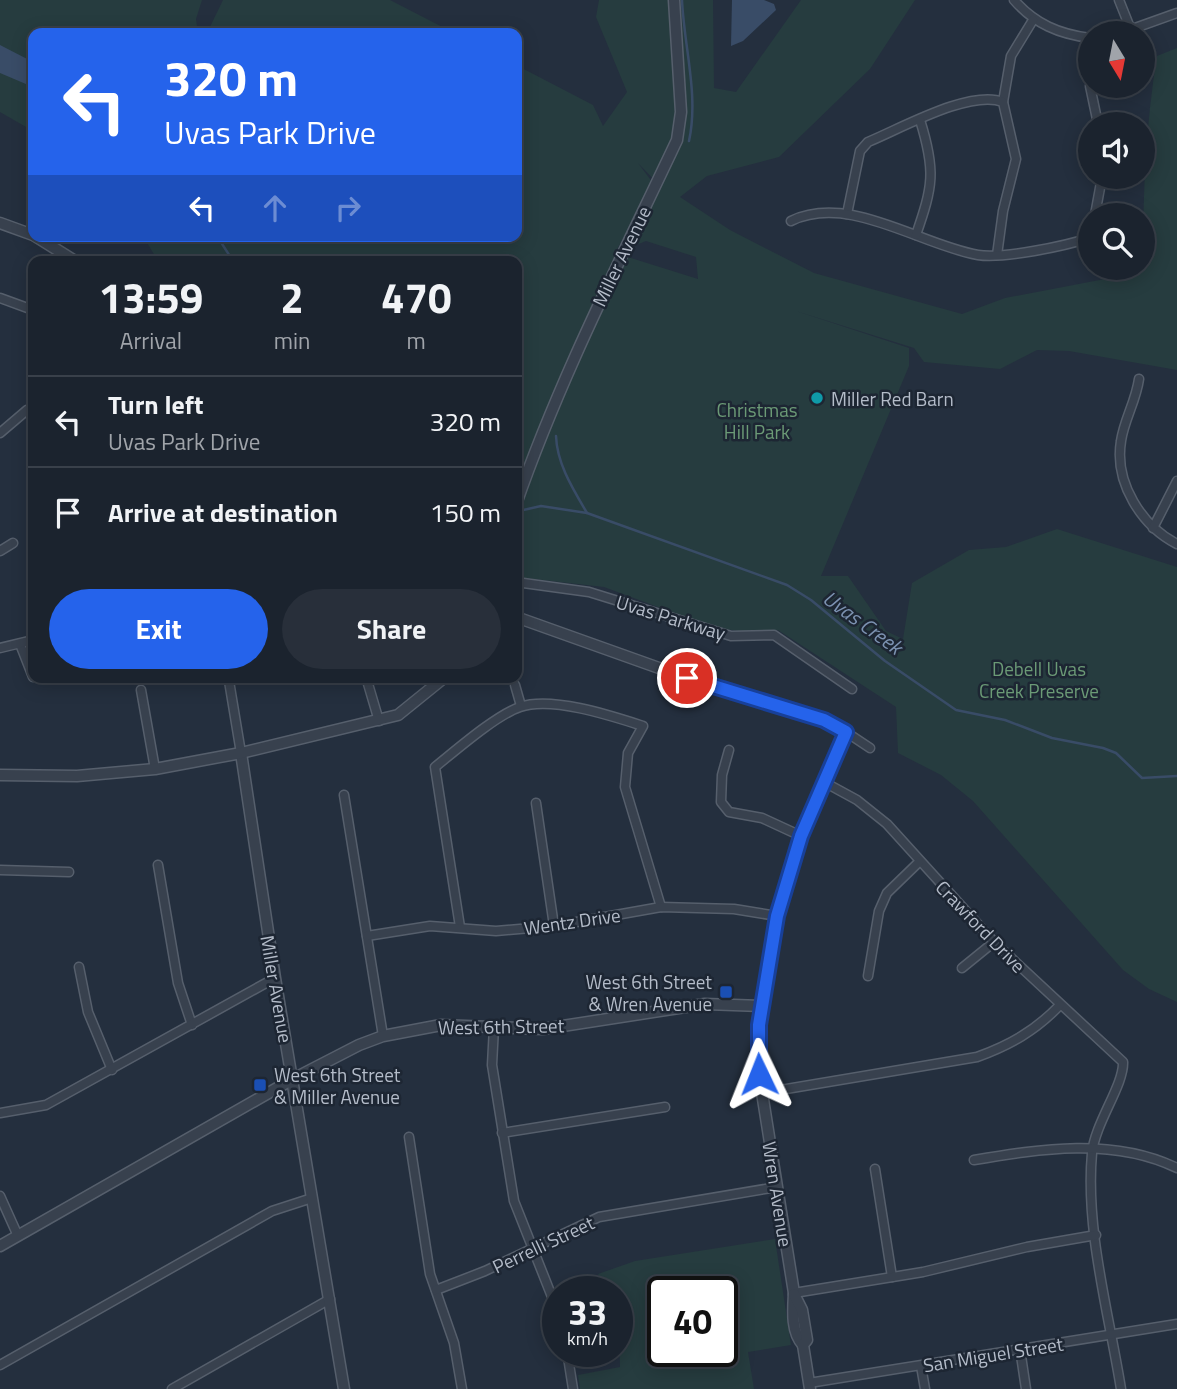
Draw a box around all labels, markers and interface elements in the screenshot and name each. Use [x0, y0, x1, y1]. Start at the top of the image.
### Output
north arrow [1078, 21, 1155, 98]
map controls [1078, 21, 1155, 280]
text: 320 m [164, 40, 298, 115]
icon: left [49, 56, 140, 147]
text: Uvas Park Drive [164, 108, 376, 156]
button: sound [1078, 112, 1155, 189]
icon: left [183, 189, 221, 227]
icon: ahead [256, 189, 294, 227]
icon: right [329, 189, 367, 227]
street label: Miller Avenue [584, 201, 658, 311]
button: search [1078, 203, 1155, 280]
text: 13:59 [98, 265, 203, 329]
text: 2 [280, 265, 304, 329]
text: 470 [381, 265, 451, 329]
text: Arrival [120, 323, 182, 358]
text: min [274, 323, 310, 358]
text: m [407, 323, 426, 358]
place label: Miller Red Barn [831, 384, 954, 413]
text: Turn left [108, 385, 203, 424]
marker: Miller Red Barn [809, 390, 825, 406]
park label: Christmas Hill Park [716, 395, 798, 446]
text: 320 m [430, 402, 501, 441]
icon: left [49, 403, 87, 441]
text: Uvas Park Drive [108, 424, 260, 459]
text: Arrive at destination [108, 493, 338, 532]
text: 150 m [430, 493, 501, 532]
icon: arrive [49, 494, 87, 532]
water label: Uvas Creek [817, 582, 912, 663]
street label: Uvas Parkway [613, 587, 729, 647]
button: Exit [49, 589, 268, 669]
button: Share [282, 589, 501, 669]
pin [657, 648, 717, 708]
park label: Debell Uvas Creek Preserve [979, 654, 1099, 705]
icon: arrive [668, 659, 706, 697]
street label: Crawford Drive [929, 873, 1033, 979]
street label: Wentz Drive [522, 900, 622, 942]
street label: Miller Avenue [253, 933, 301, 1045]
place label: West 6th Street & Wren Avenue [586, 967, 712, 1018]
marker: West 6th Street & Wren Avenue [718, 984, 734, 1000]
street label: West 6th Street [438, 1010, 565, 1042]
position arrow [722, 1037, 796, 1111]
place label: West 6th Street & Miller Avenue [274, 1060, 401, 1111]
marker: West 6th Street & Miller Avenue [252, 1077, 268, 1093]
street label: Wren Avenue [755, 1139, 801, 1249]
street label: Perrelli Street [487, 1208, 599, 1280]
speed limit sign: 40 [647, 1276, 738, 1367]
text: 33 [568, 1285, 607, 1339]
text: km/h [567, 1325, 608, 1352]
street label: San Miguel Street [921, 1329, 1065, 1379]

